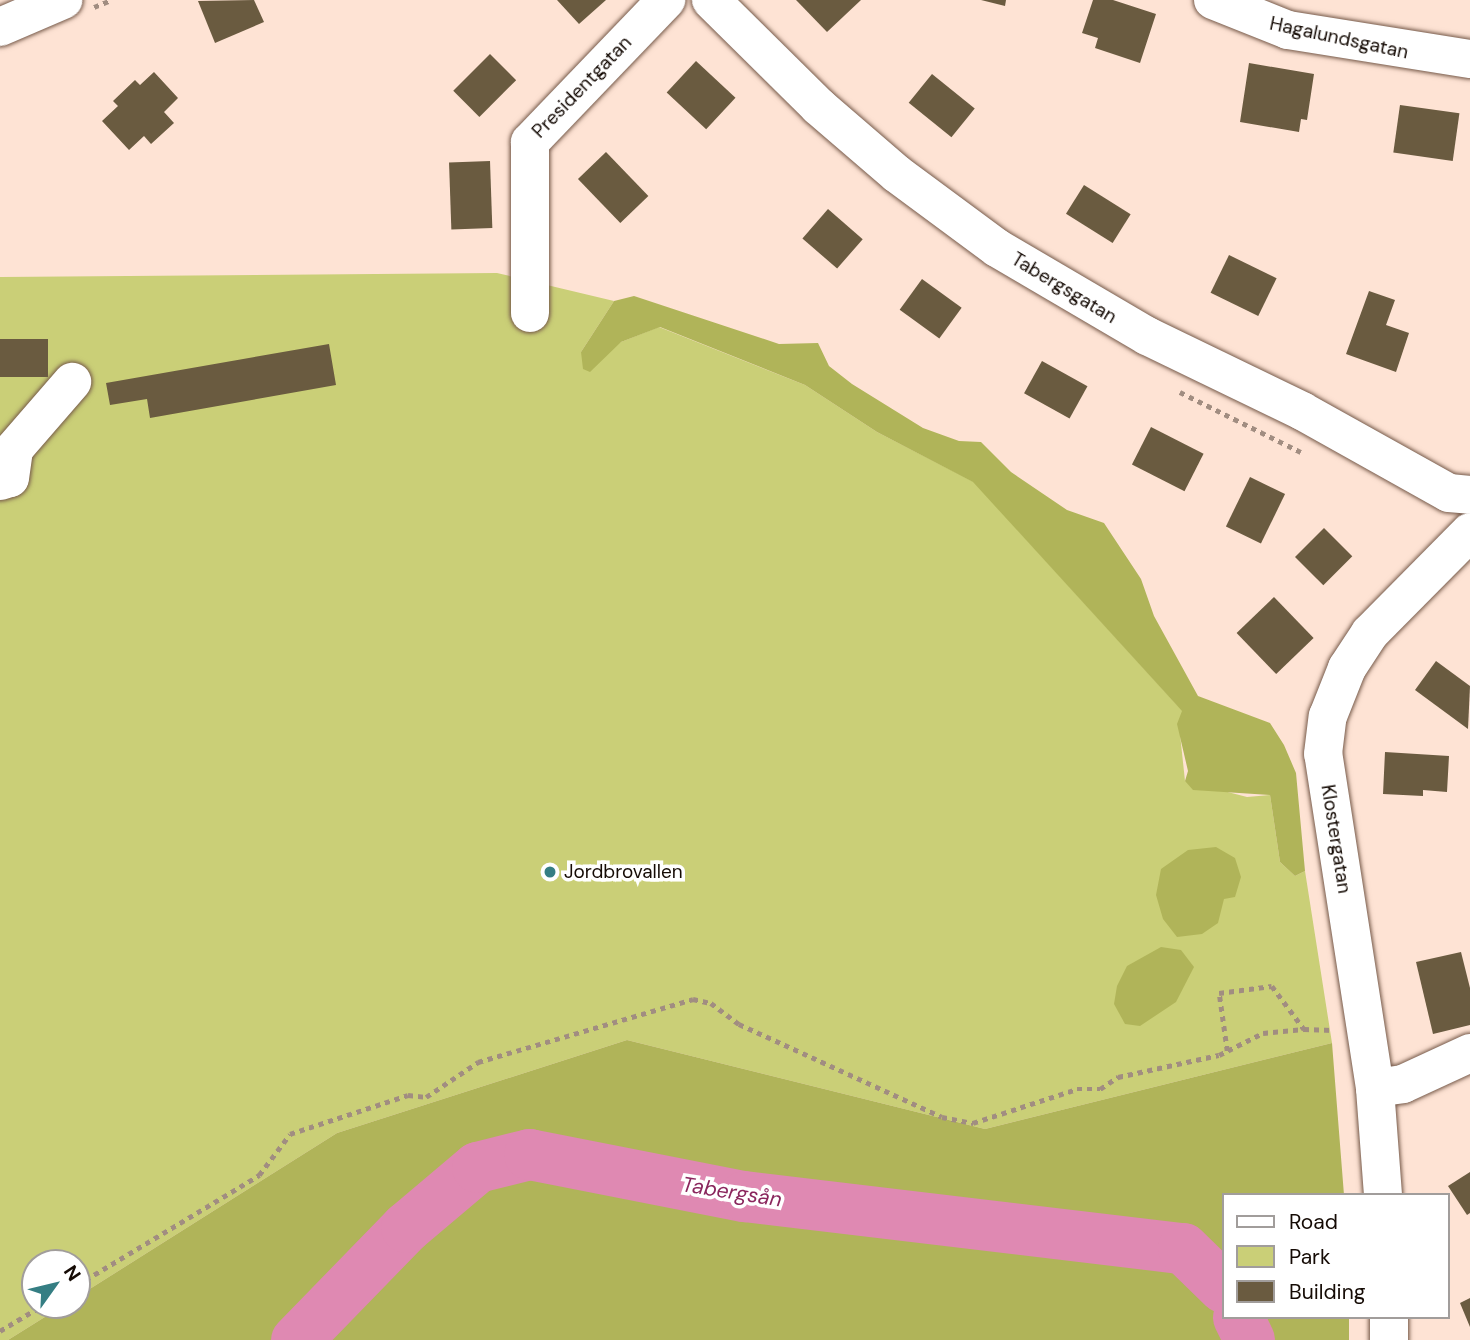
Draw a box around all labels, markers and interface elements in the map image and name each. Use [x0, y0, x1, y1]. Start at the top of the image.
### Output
street label: Hagalundsgatan [1268, 12, 1410, 64]
street label: Presidentgatan [528, 31, 636, 143]
street label: Tabergsgatan [1007, 248, 1121, 328]
street label: Klostergatan [1316, 783, 1356, 895]
place label: Jordbrovallen [564, 861, 683, 883]
marker: Jordbrovallen [542, 864, 558, 880]
water label: Tabergsån [680, 1172, 784, 1212]
legend [1222, 1193, 1449, 1319]
text: Road [1289, 1208, 1338, 1236]
text: Park [1289, 1243, 1330, 1271]
north arrow [21, 1249, 91, 1319]
text: N [58, 1260, 86, 1286]
text: Building [1289, 1278, 1365, 1306]

